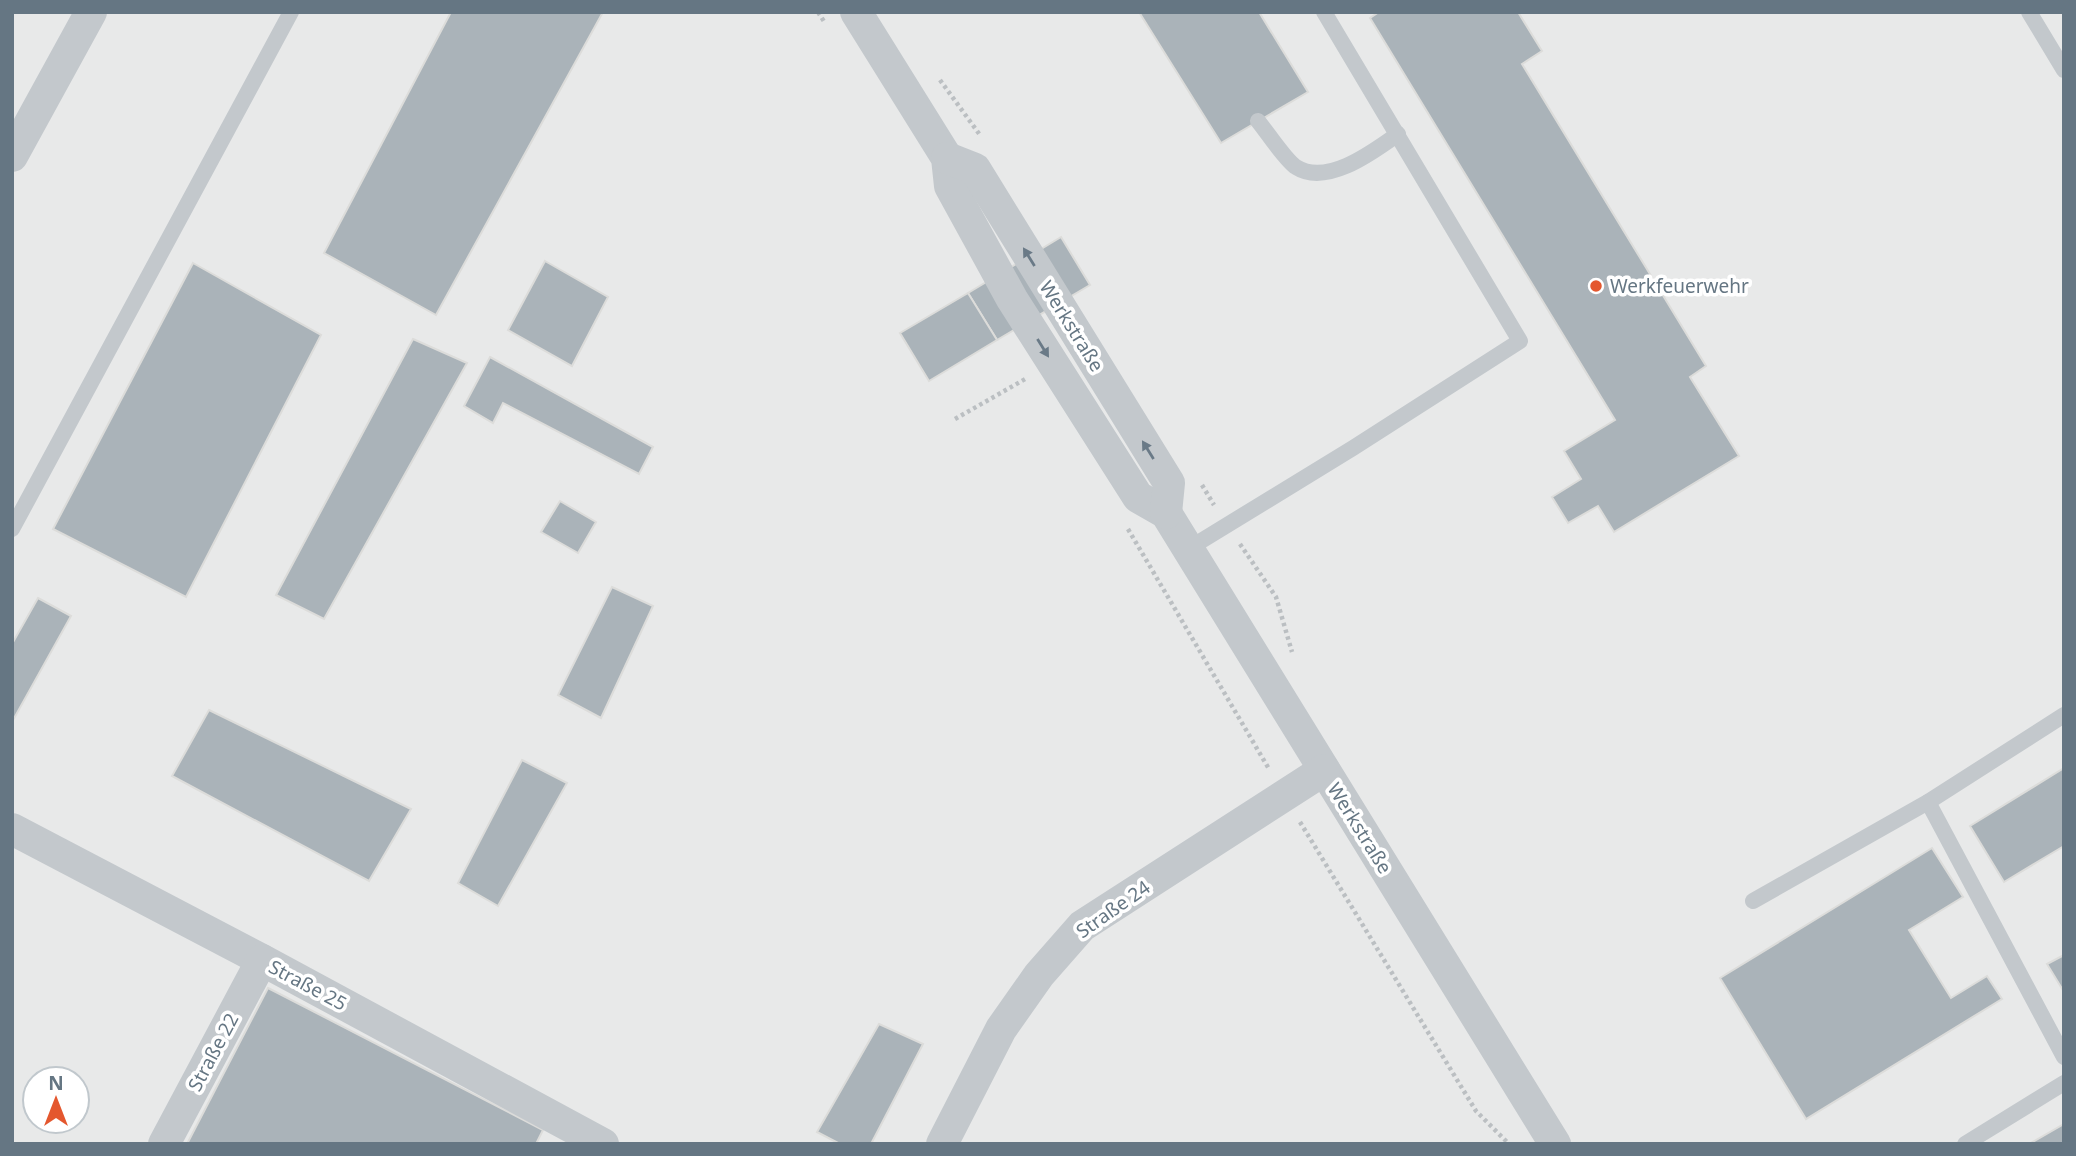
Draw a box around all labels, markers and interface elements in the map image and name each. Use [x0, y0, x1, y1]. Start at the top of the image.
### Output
one-way arrow [1023, 247, 1035, 266]
place label: Werkfeuerwehr [1610, 273, 1749, 299]
street label: Werkstraße [1034, 276, 1110, 376]
marker: Werkfeuerwehr [1588, 278, 1604, 294]
one-way arrow [1037, 338, 1050, 358]
one-way arrow [1142, 441, 1155, 460]
street label: Werkstraße [1322, 778, 1398, 878]
street label: Straße 24 [1071, 874, 1155, 944]
street label: Straße 25 [264, 954, 352, 1016]
street label: Straße 22 [182, 1008, 244, 1096]
north arrow [21, 1065, 91, 1135]
text: N [48, 1070, 64, 1096]

